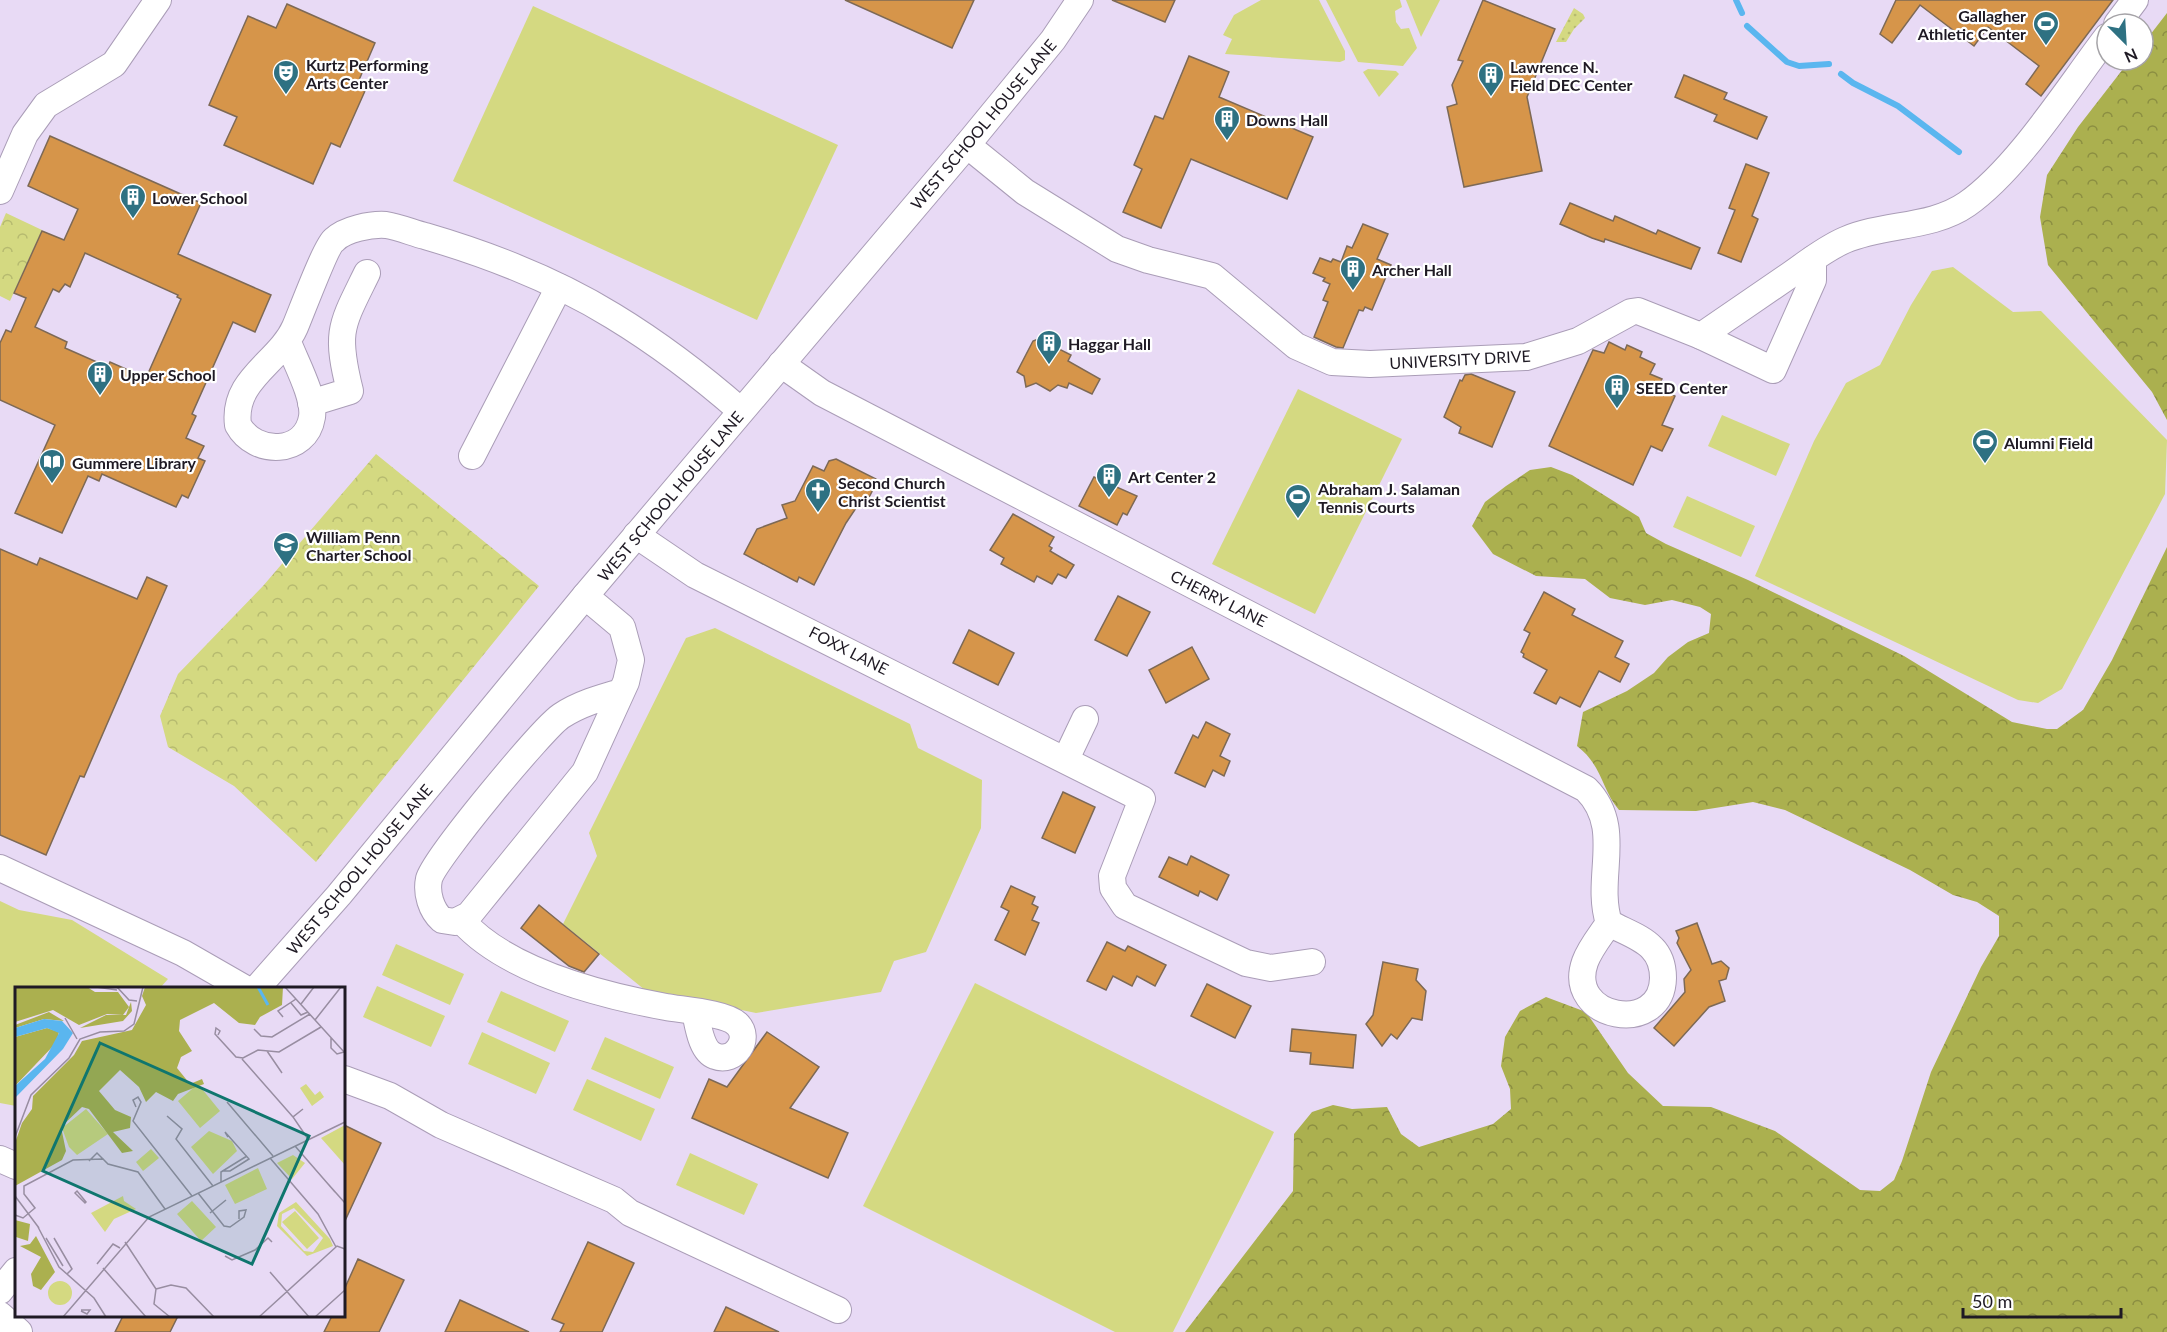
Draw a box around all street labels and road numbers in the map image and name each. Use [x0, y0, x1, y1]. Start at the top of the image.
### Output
street label: WEST SCHOOL HOUSE LANE [906, 35, 1060, 213]
street label: UNIVERSITY DRIVE [1389, 346, 1531, 372]
street label: WEST SCHOOL HOUSE LANE [593, 407, 747, 585]
street label: CHERRY LANE [1168, 566, 1270, 630]
street label: FOXX LANE [806, 622, 892, 678]
street label: WEST SCHOOL HOUSE LANE [282, 780, 436, 958]

